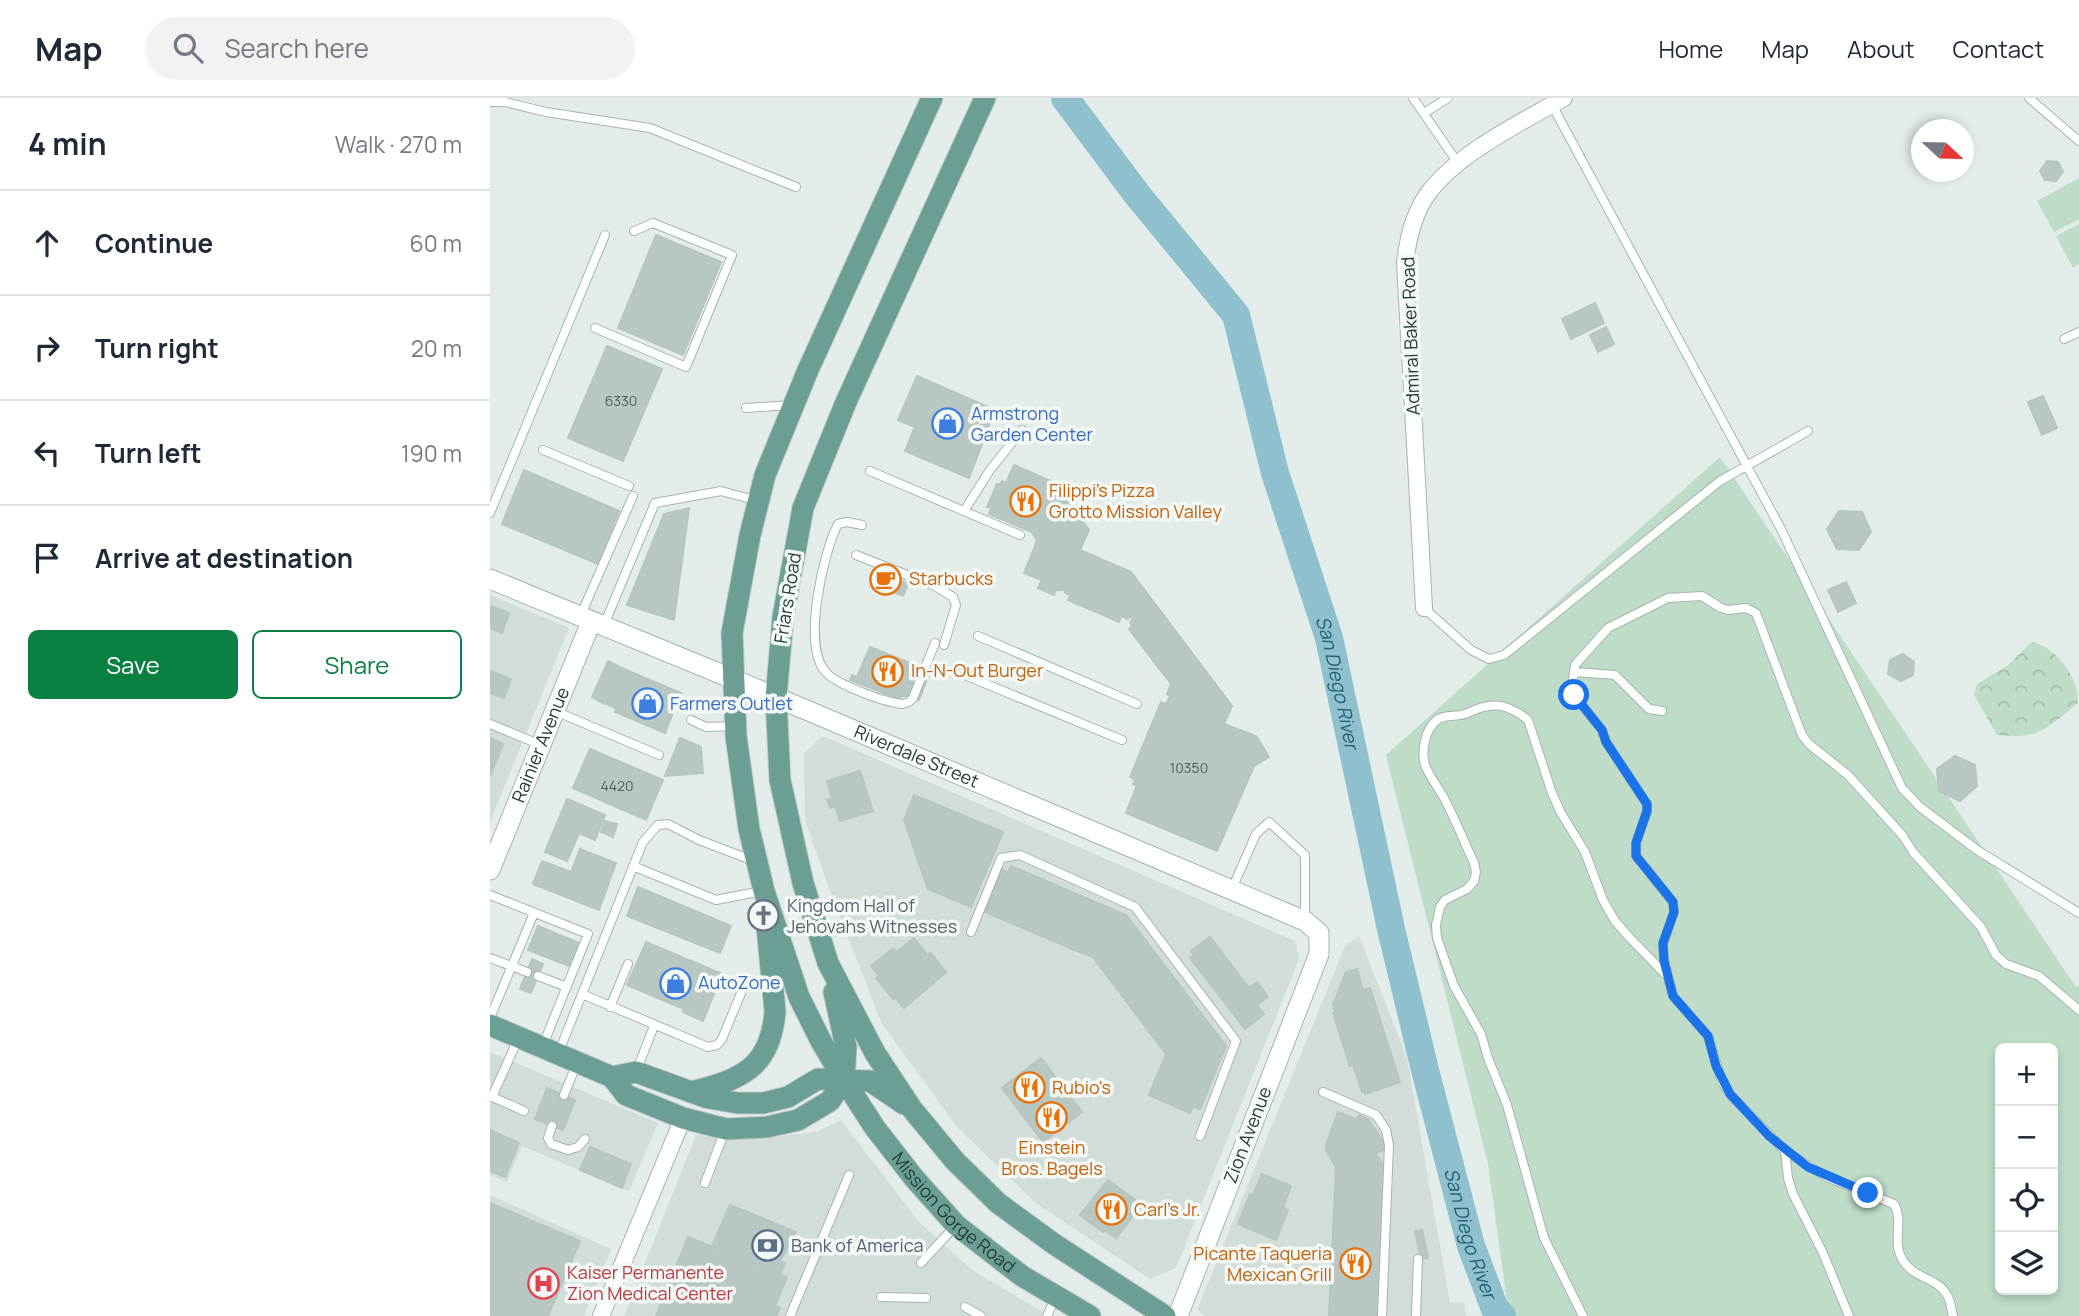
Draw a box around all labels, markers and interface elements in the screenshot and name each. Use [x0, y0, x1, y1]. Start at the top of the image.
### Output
search box [145, 17, 635, 80]
text: Map [35, 26, 103, 71]
icon: search [169, 29, 207, 67]
text: Search here [225, 30, 369, 66]
text: Home [1658, 32, 1723, 65]
text: Map [1761, 32, 1809, 65]
text: About [1847, 32, 1915, 65]
text: Contact [1953, 32, 2044, 65]
north arrow [1911, 119, 1974, 182]
text: 4 min [28, 123, 106, 164]
text: Walk · 270 m [335, 128, 462, 160]
icon: ahead [28, 224, 66, 262]
text: Continue [95, 225, 213, 261]
text: 60 m [410, 227, 462, 259]
street label: Admiral Baker Road [1395, 256, 1425, 416]
icon: right [28, 329, 66, 367]
text: Turn right [95, 330, 219, 366]
text: 20 m [411, 332, 462, 364]
house number: 6330 [605, 391, 637, 410]
place label: Armstrong Garden Center [971, 401, 1093, 446]
shop icon: Armstrong Garden Center [931, 407, 965, 441]
icon: left [28, 434, 66, 472]
text: Turn left [95, 435, 202, 471]
text: 190 m [401, 437, 462, 469]
place label: Filippi's Pizza Grotto Mission Valley [1049, 478, 1222, 523]
restaurant icon: Filippi's Pizza Grotto Mission Valley [1009, 484, 1043, 518]
icon: arrive [28, 539, 66, 577]
text: Arrive at destination [95, 540, 353, 576]
street label: Friars Road [768, 551, 806, 645]
cafe icon: Starbucks [869, 562, 903, 596]
place label: Starbucks [909, 566, 993, 590]
water label: San Diego River [1310, 613, 1366, 753]
button: Save [28, 630, 238, 699]
button: Share [252, 630, 462, 699]
restaurant icon: In-N-Out Burger [871, 654, 905, 688]
place label: In-N-Out Burger [911, 658, 1044, 682]
route start [1558, 679, 1589, 710]
street label: Rainier Avenue [506, 683, 574, 806]
shop icon: Farmers Outlet [630, 687, 664, 721]
place label: Farmers Outlet [670, 691, 793, 715]
street label: Riverdale Street [851, 719, 983, 793]
house number: 10350 [1170, 758, 1208, 777]
house number: 4420 [600, 776, 634, 795]
place label: Kingdom Hall of Jehovahs Witnesses [787, 893, 957, 938]
church icon: Kingdom Hall of Jehovahs Witnesses [747, 899, 781, 933]
shop icon: AutoZone [658, 966, 692, 1000]
place label: AutoZone [698, 970, 780, 994]
map controls [1995, 1043, 2058, 1295]
button: + [1995, 1043, 2058, 1106]
restaurant icon: Rubio's [1012, 1071, 1046, 1105]
place label: Rubio's [1052, 1075, 1111, 1099]
street label: Zion Avenue [1218, 1083, 1277, 1186]
restaurant icon: Einstein Bros. Bagels [1035, 1101, 1069, 1135]
button: − [1995, 1106, 2058, 1169]
place label: Einstein Bros. Bagels [1001, 1135, 1103, 1180]
street label: Mission Gorge Road [887, 1147, 1021, 1278]
water label: San Diego River [1438, 1165, 1504, 1305]
button: locate [1995, 1169, 2058, 1232]
route end [1852, 1177, 1883, 1208]
restaurant icon: Carl's Jr. [1094, 1193, 1128, 1227]
place label: Carl's Jr. [1134, 1197, 1201, 1221]
bank icon: Bank of America [751, 1229, 785, 1263]
button: layers [1995, 1232, 2058, 1295]
place label: Bank of America [791, 1233, 924, 1257]
place label: Picante Taqueria Mexican Grill [1193, 1241, 1332, 1286]
restaurant icon: Picante Taqueria Mexican Grill [1338, 1247, 1372, 1281]
place label: Kaiser Permanente Zion Medical Center [567, 1260, 734, 1305]
hospital icon: Kaiser Permanente Zion Medical Center [527, 1266, 561, 1300]

